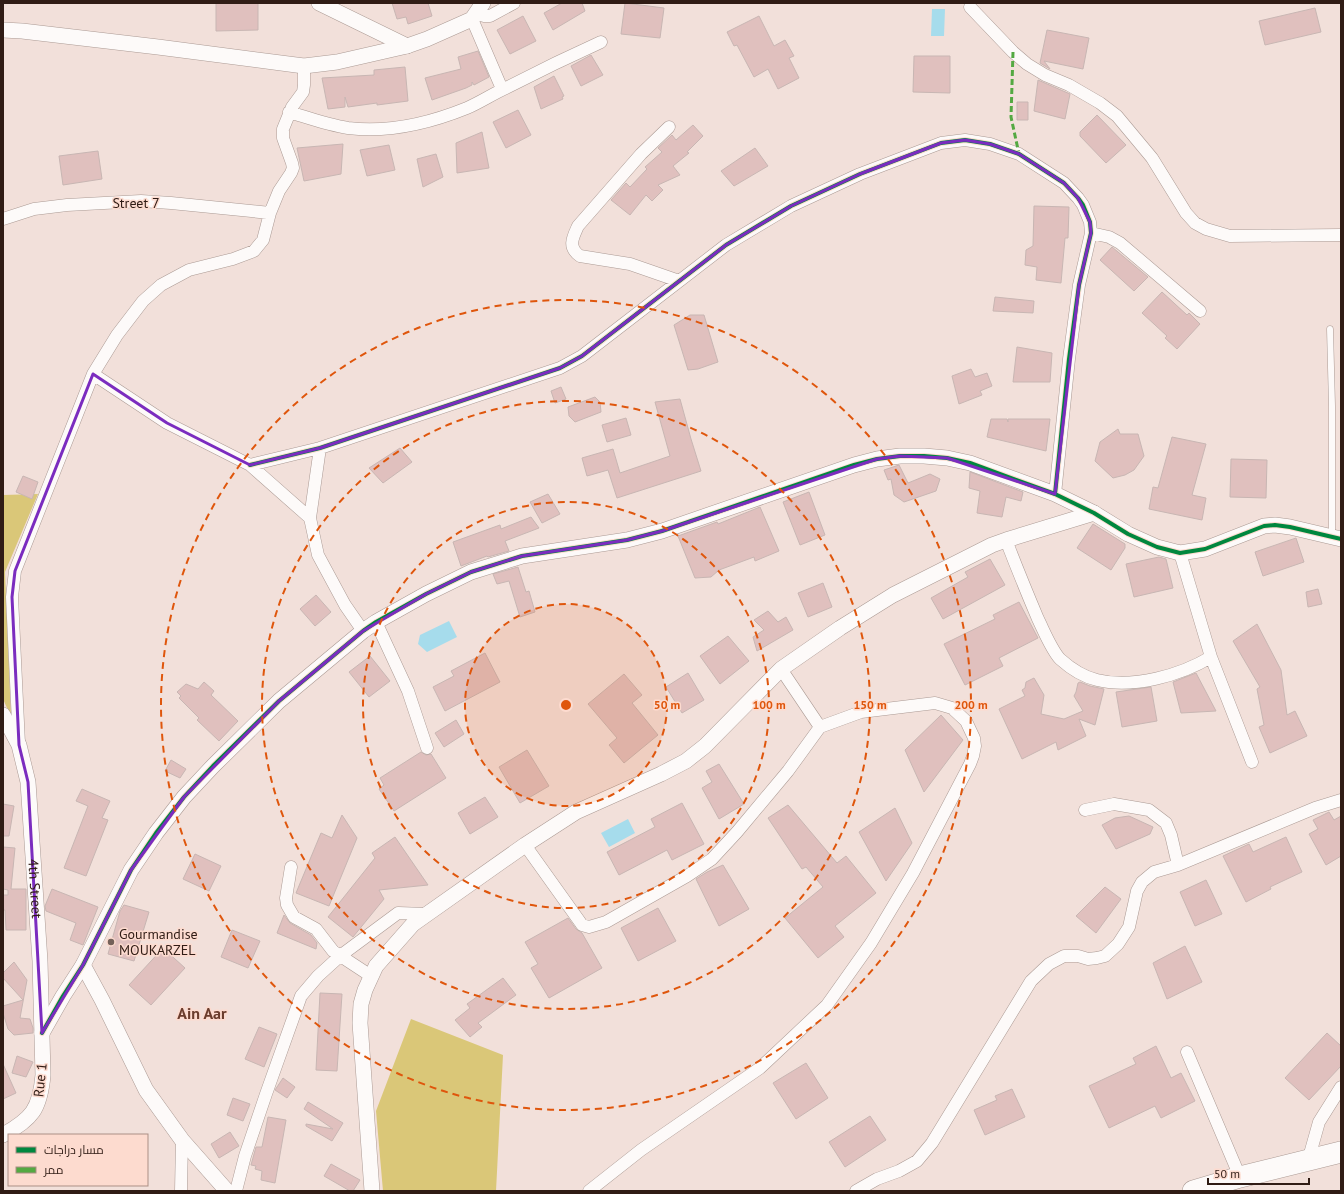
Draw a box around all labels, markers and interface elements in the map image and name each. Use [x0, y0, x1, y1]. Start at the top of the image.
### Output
street label: Street 7 [112, 194, 160, 212]
text: 50 m [654, 697, 680, 712]
text: 100 m [752, 697, 786, 712]
text: 150 m [853, 697, 887, 712]
text: 200 m [954, 697, 988, 712]
centre of rings [559, 698, 573, 712]
street label: 4th Street [24, 858, 46, 919]
place label: Gourmandise MOUKARZEL [119, 925, 198, 959]
marker: Gourmandise MOUKARZEL [106, 937, 116, 947]
district label: Ain Aar [177, 1003, 227, 1023]
street label: Rue 1 [29, 1062, 51, 1098]
legend [8, 1134, 148, 1186]
text: مسار دراجات [44, 1142, 104, 1157]
scale bar [1208, 1160, 1309, 1186]
text: ممر [43, 1162, 63, 1177]
text: 50 m [1214, 1166, 1240, 1181]

